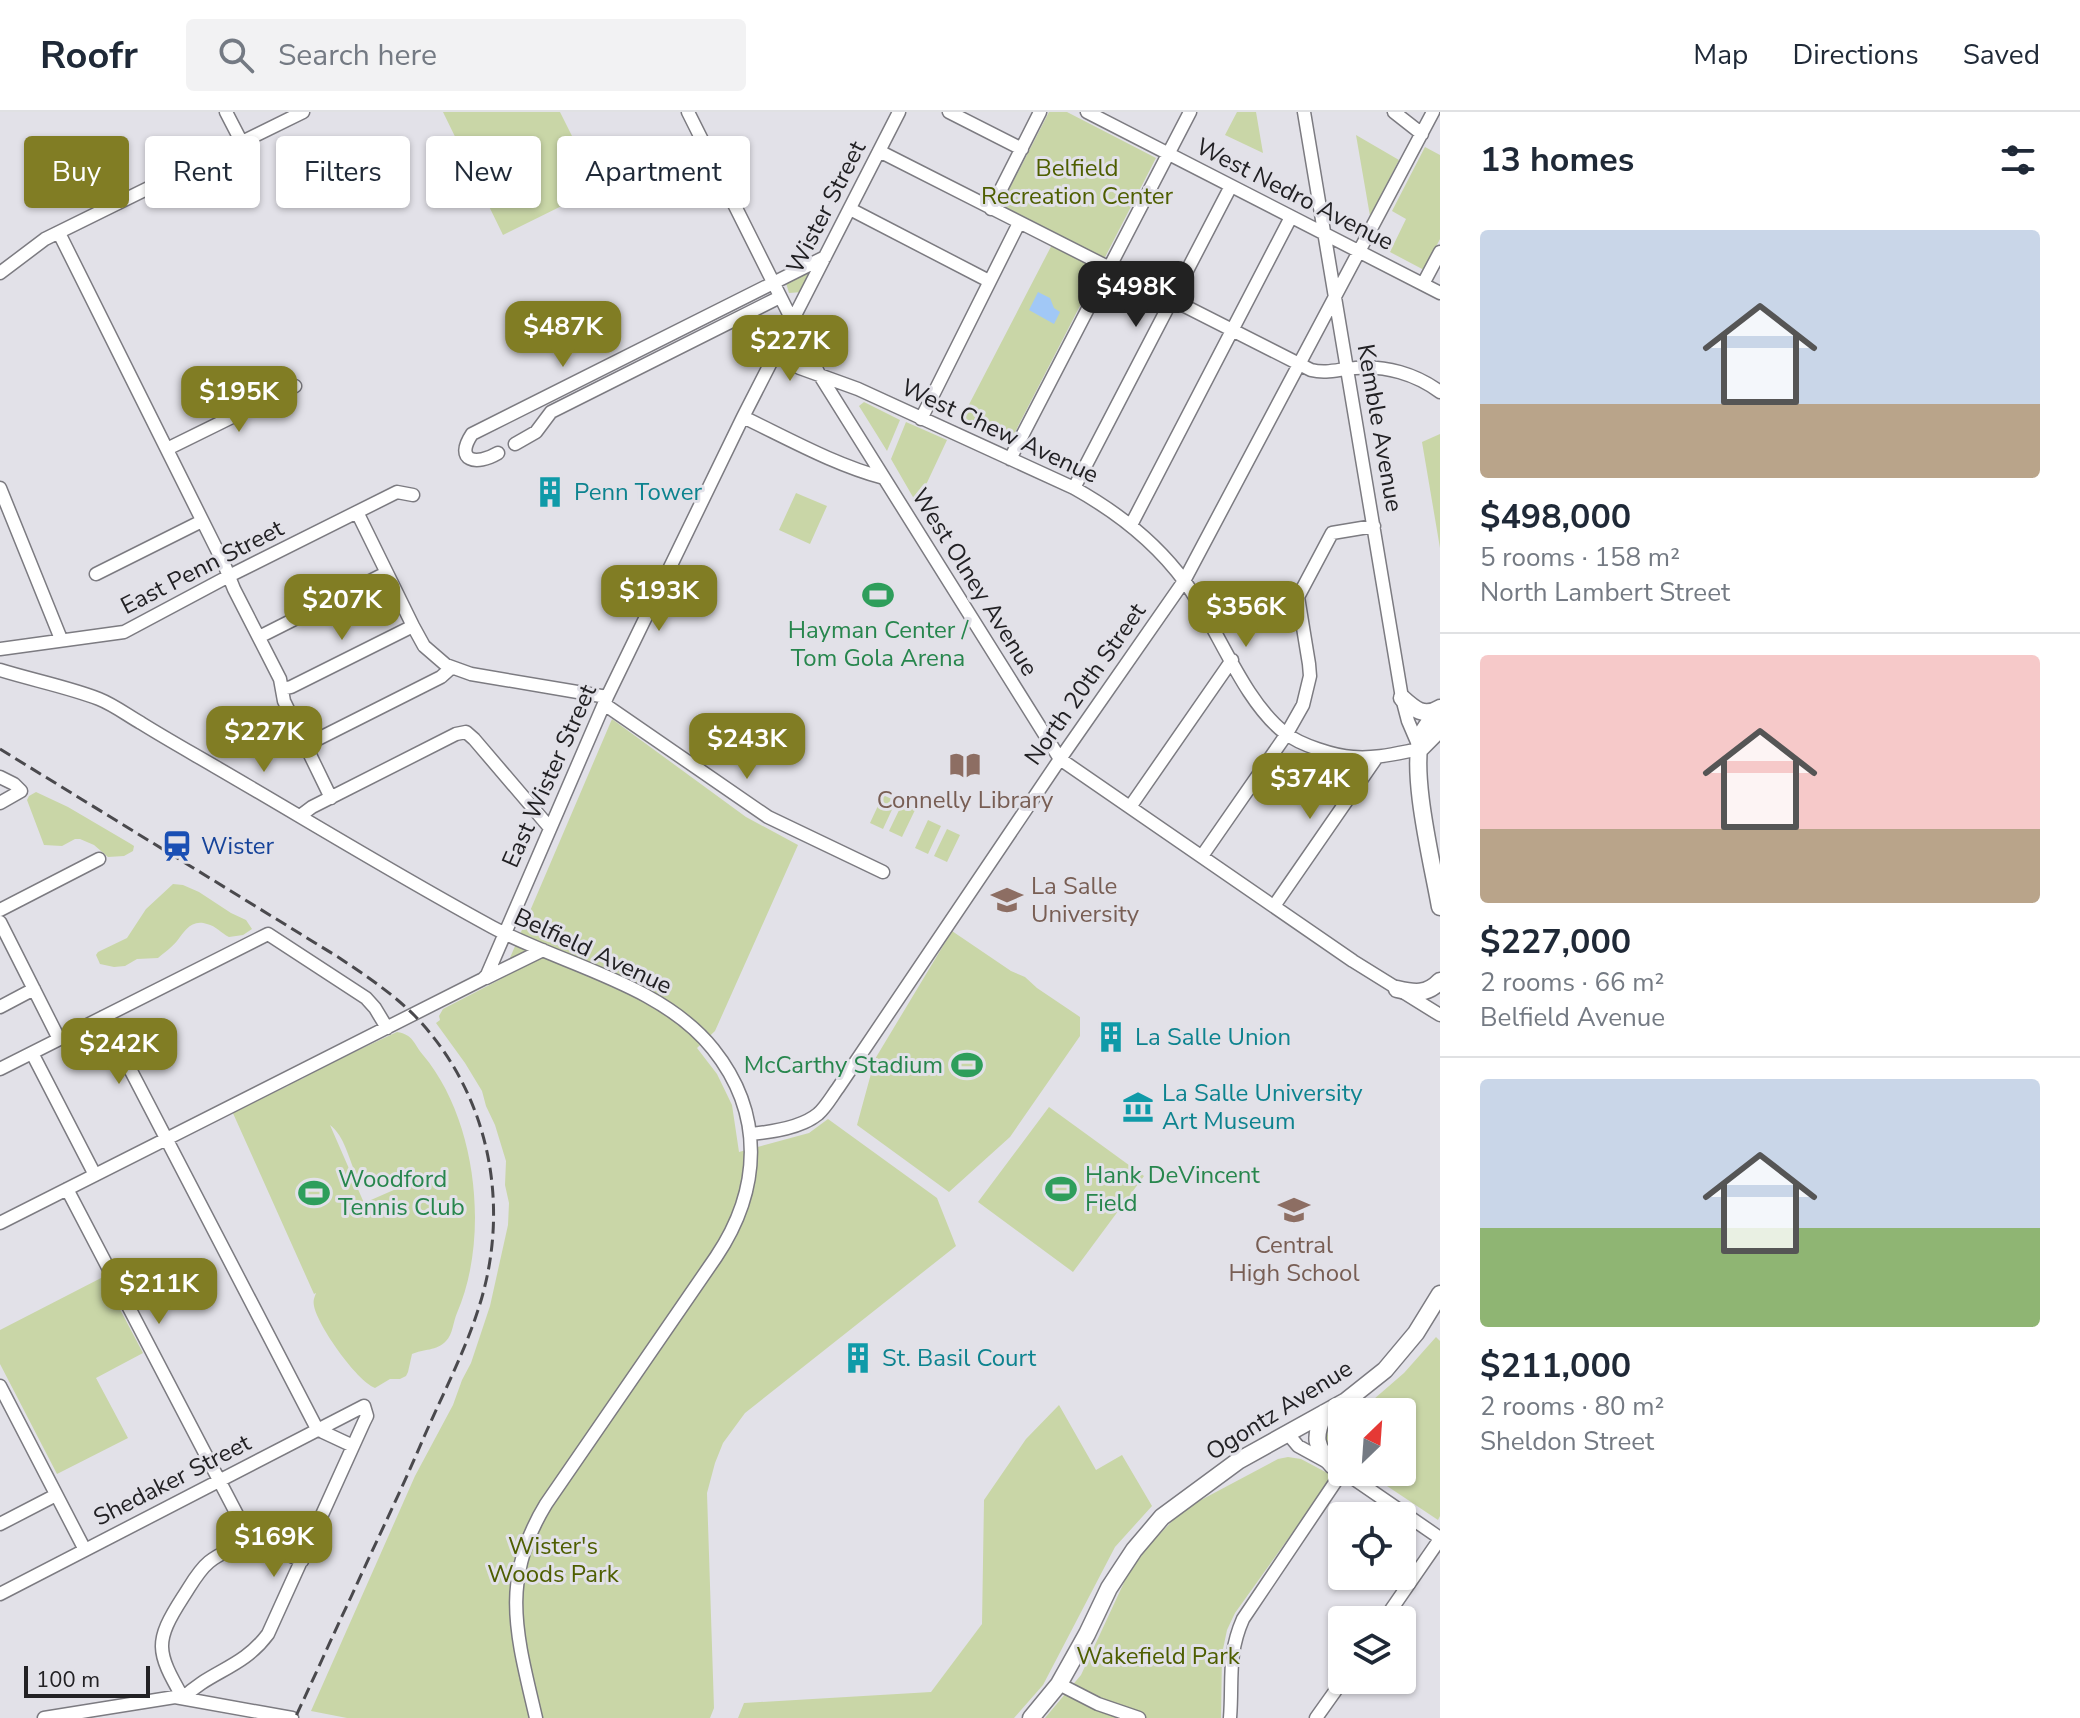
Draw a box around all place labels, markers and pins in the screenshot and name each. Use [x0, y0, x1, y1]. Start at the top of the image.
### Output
pin: $498K [1080, 261, 1192, 329]
pin: $487K [507, 301, 619, 369]
pin: $227K [734, 315, 846, 383]
pin: $195K [183, 366, 295, 434]
building icon: Penn Tower [533, 475, 567, 509]
place label: Penn Tower [574, 476, 702, 508]
pin: $193K [603, 565, 715, 633]
pin: $207K [286, 574, 398, 642]
sports icon: Hayman Center / Tom Gola Arena [861, 578, 895, 612]
pin: $356K [1190, 581, 1302, 649]
place label: Hayman Center / Tom Gola Arena [788, 614, 969, 674]
pin: $227K [208, 706, 320, 774]
pin: $243K [691, 713, 803, 781]
library icon: Connelly Library [948, 748, 982, 782]
pin: $374K [1254, 753, 1366, 821]
place label: Connelly Library [877, 784, 1054, 816]
station icon: Wister [160, 829, 194, 863]
place label: Wister [201, 830, 274, 862]
place label: La Salle University [1031, 870, 1140, 930]
school or university icon: La Salle University [990, 883, 1024, 917]
pin: $242K [63, 1018, 175, 1086]
building icon: La Salle Union [1094, 1020, 1128, 1054]
place label: La Salle Union [1135, 1021, 1291, 1053]
sports icon: McCarthy Stadium [950, 1048, 984, 1082]
place label: McCarthy Stadium [744, 1049, 943, 1081]
place label: La Salle University Art Museum [1162, 1077, 1363, 1137]
museum icon: La Salle University Art Museum [1121, 1090, 1155, 1124]
place label: Hank DeVincent Field [1085, 1159, 1260, 1219]
place label: Woodford Tennis Club [338, 1163, 465, 1223]
sports icon: Hank DeVincent Field [1044, 1172, 1078, 1206]
sports icon: Woodford Tennis Club [297, 1176, 331, 1210]
school or university icon: Central High School [1277, 1193, 1311, 1227]
place label: Central High School [1229, 1229, 1360, 1289]
pin: $211K [103, 1258, 215, 1326]
building icon: St. Basil Court [841, 1341, 875, 1375]
place label: St. Basil Court [882, 1342, 1037, 1374]
pin: $169K [218, 1511, 330, 1579]

